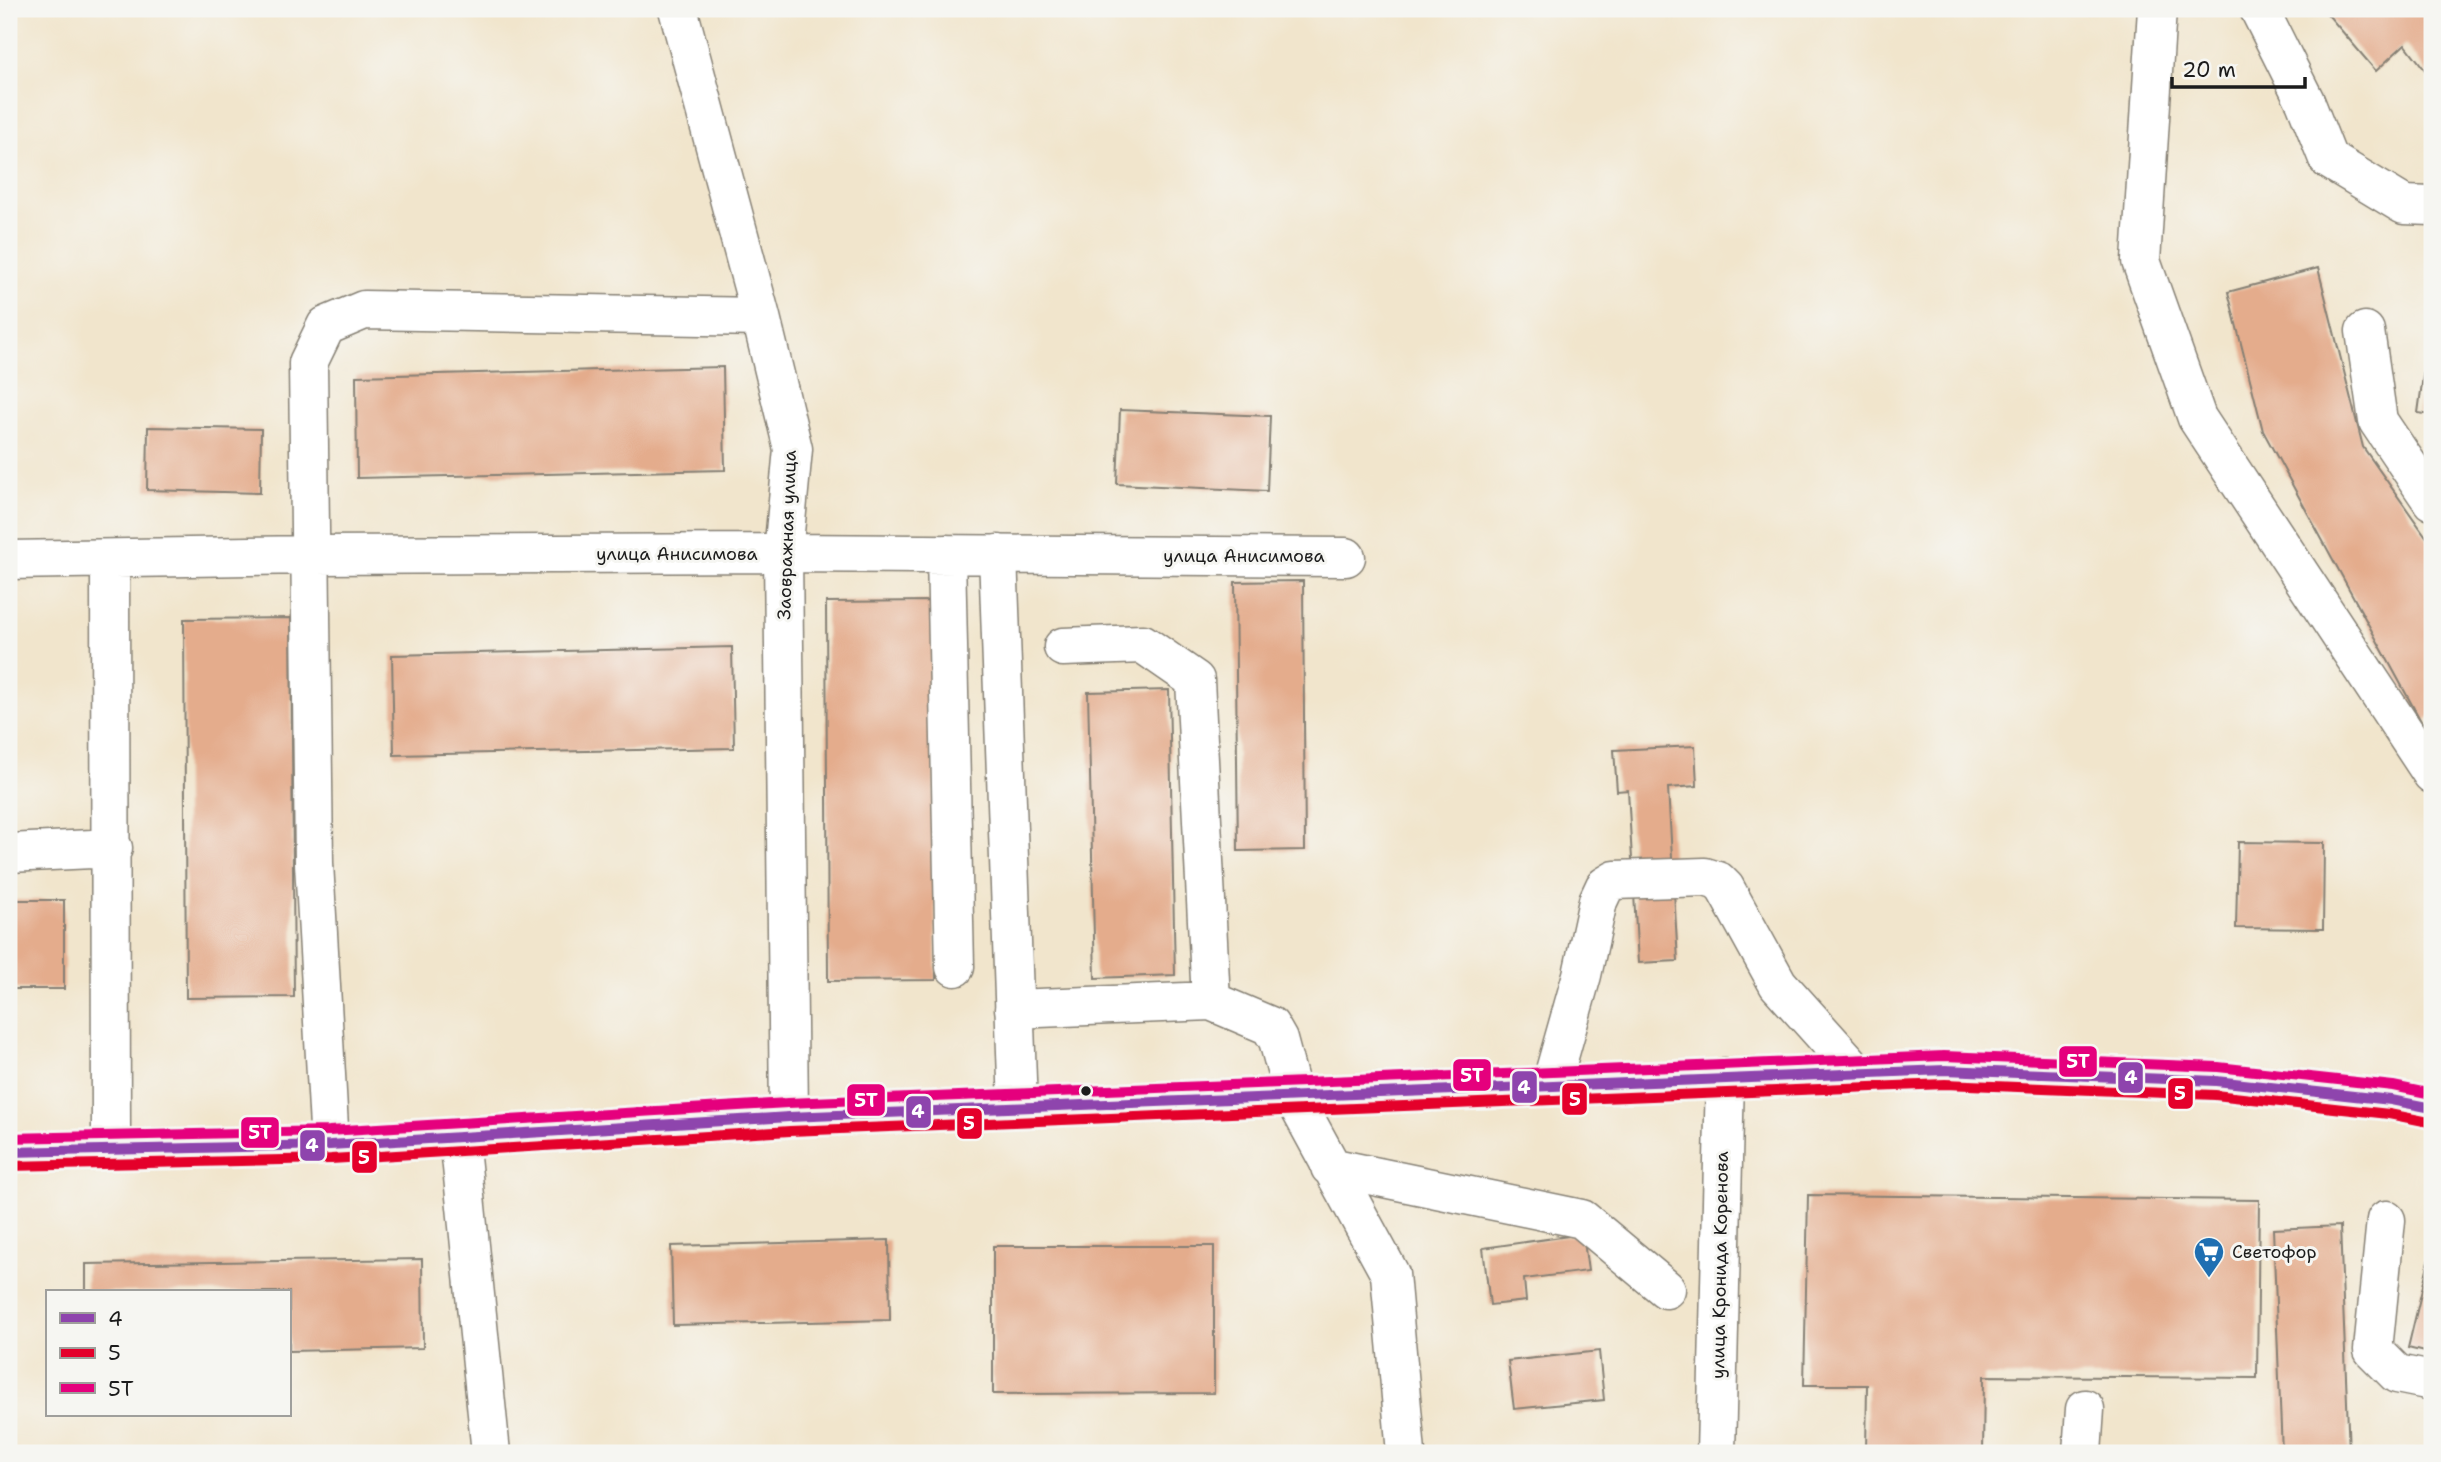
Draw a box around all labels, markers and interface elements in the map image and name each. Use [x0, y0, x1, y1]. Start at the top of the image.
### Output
scale bar [2172, 46, 2304, 90]
text: 20 m [2182, 56, 2236, 84]
street label: Заовражная улица [772, 450, 802, 620]
street label: улица Анисимова [596, 542, 758, 566]
street label: улица Анисимова [1163, 544, 1325, 568]
line badge: 5Т [2058, 1045, 2098, 1078]
text: 5Т [2066, 1049, 2090, 1074]
line badge: 5Т [1452, 1058, 1492, 1092]
line badge: 4 [2117, 1061, 2144, 1094]
text: 5Т [1460, 1063, 1484, 1088]
text: 4 [2124, 1065, 2138, 1090]
line badge: 4 [1511, 1070, 1538, 1104]
text: 4 [1517, 1075, 1531, 1100]
line badge: 5 [2167, 1077, 2194, 1110]
text: 5 [2174, 1081, 2186, 1106]
line badge: 5 [1561, 1082, 1588, 1116]
line badge: 5Т [846, 1083, 886, 1117]
unlabelled marker [1079, 1084, 1093, 1098]
text: 5 [1569, 1087, 1581, 1112]
text: 5Т [854, 1088, 878, 1113]
line badge: 4 [905, 1095, 932, 1129]
text: 4 [911, 1099, 925, 1124]
line badge: 5 [956, 1107, 983, 1140]
text: 5 [963, 1111, 975, 1136]
line badge: 5Т [240, 1116, 280, 1149]
text: 5Т [248, 1120, 272, 1145]
line badge: 4 [299, 1129, 326, 1162]
text: 4 [305, 1133, 319, 1158]
line badge: 5 [351, 1140, 378, 1174]
text: 5 [358, 1145, 370, 1170]
street label: улица Кронида Коренова [1706, 1151, 1734, 1379]
supermarket icon: Светофор [2192, 1235, 2226, 1279]
place label: Светофор [2232, 1240, 2317, 1264]
legend [46, 1290, 290, 1416]
text: 4 [108, 1305, 123, 1333]
text: 5 [108, 1339, 121, 1367]
text: 5Т [108, 1375, 134, 1403]

